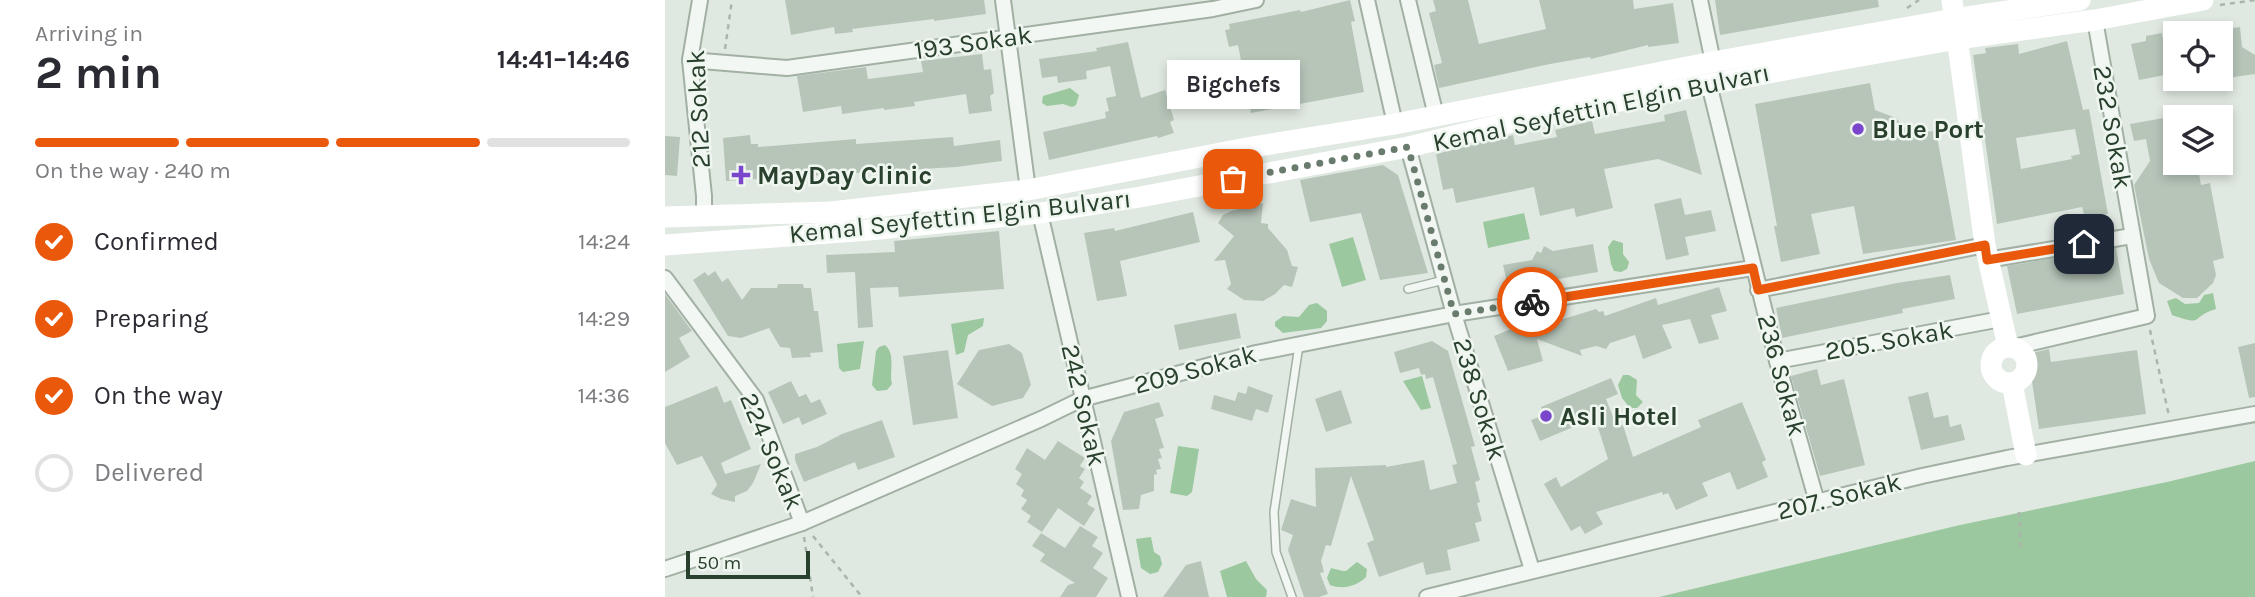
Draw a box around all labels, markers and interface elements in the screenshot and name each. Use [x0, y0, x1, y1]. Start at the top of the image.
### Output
street label: 193 Sokak [912, 19, 1034, 66]
text: Arriving in [35, 20, 143, 47]
map controls [2163, 21, 2233, 175]
button: locate [2163, 21, 2233, 91]
text: 14:41–14:46 [497, 44, 630, 75]
text: 2 min [35, 46, 162, 100]
street label: 212 Sokak [680, 49, 717, 169]
street label: Kemal Seyfettin Elgin Bulvarı [1430, 57, 1772, 158]
callout: Bigchefs [1167, 60, 1299, 109]
street label: 232 Sokak [2086, 63, 2139, 191]
text: Bigchefs [1186, 71, 1281, 98]
button: layers [2163, 105, 2233, 175]
place label: Blue Port [1872, 114, 1984, 145]
marker: Blue Port [1850, 121, 1866, 137]
pin [1203, 149, 1263, 209]
text: On the way · 240 m [35, 157, 231, 184]
place label: MayDay Clinic [757, 160, 932, 191]
icon: bag [1214, 160, 1252, 198]
marker: MayDay Clinic [731, 165, 751, 185]
street label: Kemal Seyfettin Elgin Bulvarı [788, 183, 1133, 250]
pin [2054, 214, 2114, 274]
icon: check [35, 223, 73, 261]
icon: home [2065, 225, 2103, 263]
text: Confirmed [94, 226, 219, 257]
text: 14:24 [578, 228, 630, 255]
courier [1497, 267, 1567, 337]
icon: bike [1513, 283, 1551, 321]
icon: check [35, 300, 73, 338]
text: Preparing [94, 303, 208, 334]
text: 14:29 [578, 305, 630, 332]
street label: 236 Sokak [1750, 311, 1813, 440]
street label: 205. Sokak [1823, 314, 1956, 367]
street label: 238 Sokak [1446, 334, 1513, 464]
street label: 209 Sokak [1131, 338, 1260, 401]
street label: 242 Sokak [1054, 341, 1113, 469]
icon: check [35, 377, 73, 415]
text: On the way [94, 380, 223, 411]
text: 14:36 [578, 382, 630, 409]
street label: 224 Sokak [733, 388, 810, 514]
place label: Asli Hotel [1560, 401, 1678, 432]
marker: Asli Hotel [1538, 408, 1554, 424]
text: Delivered [94, 457, 204, 488]
street label: 207. Sokak [1774, 466, 1905, 527]
scale bar [686, 548, 810, 580]
text: 50 m [697, 552, 741, 574]

